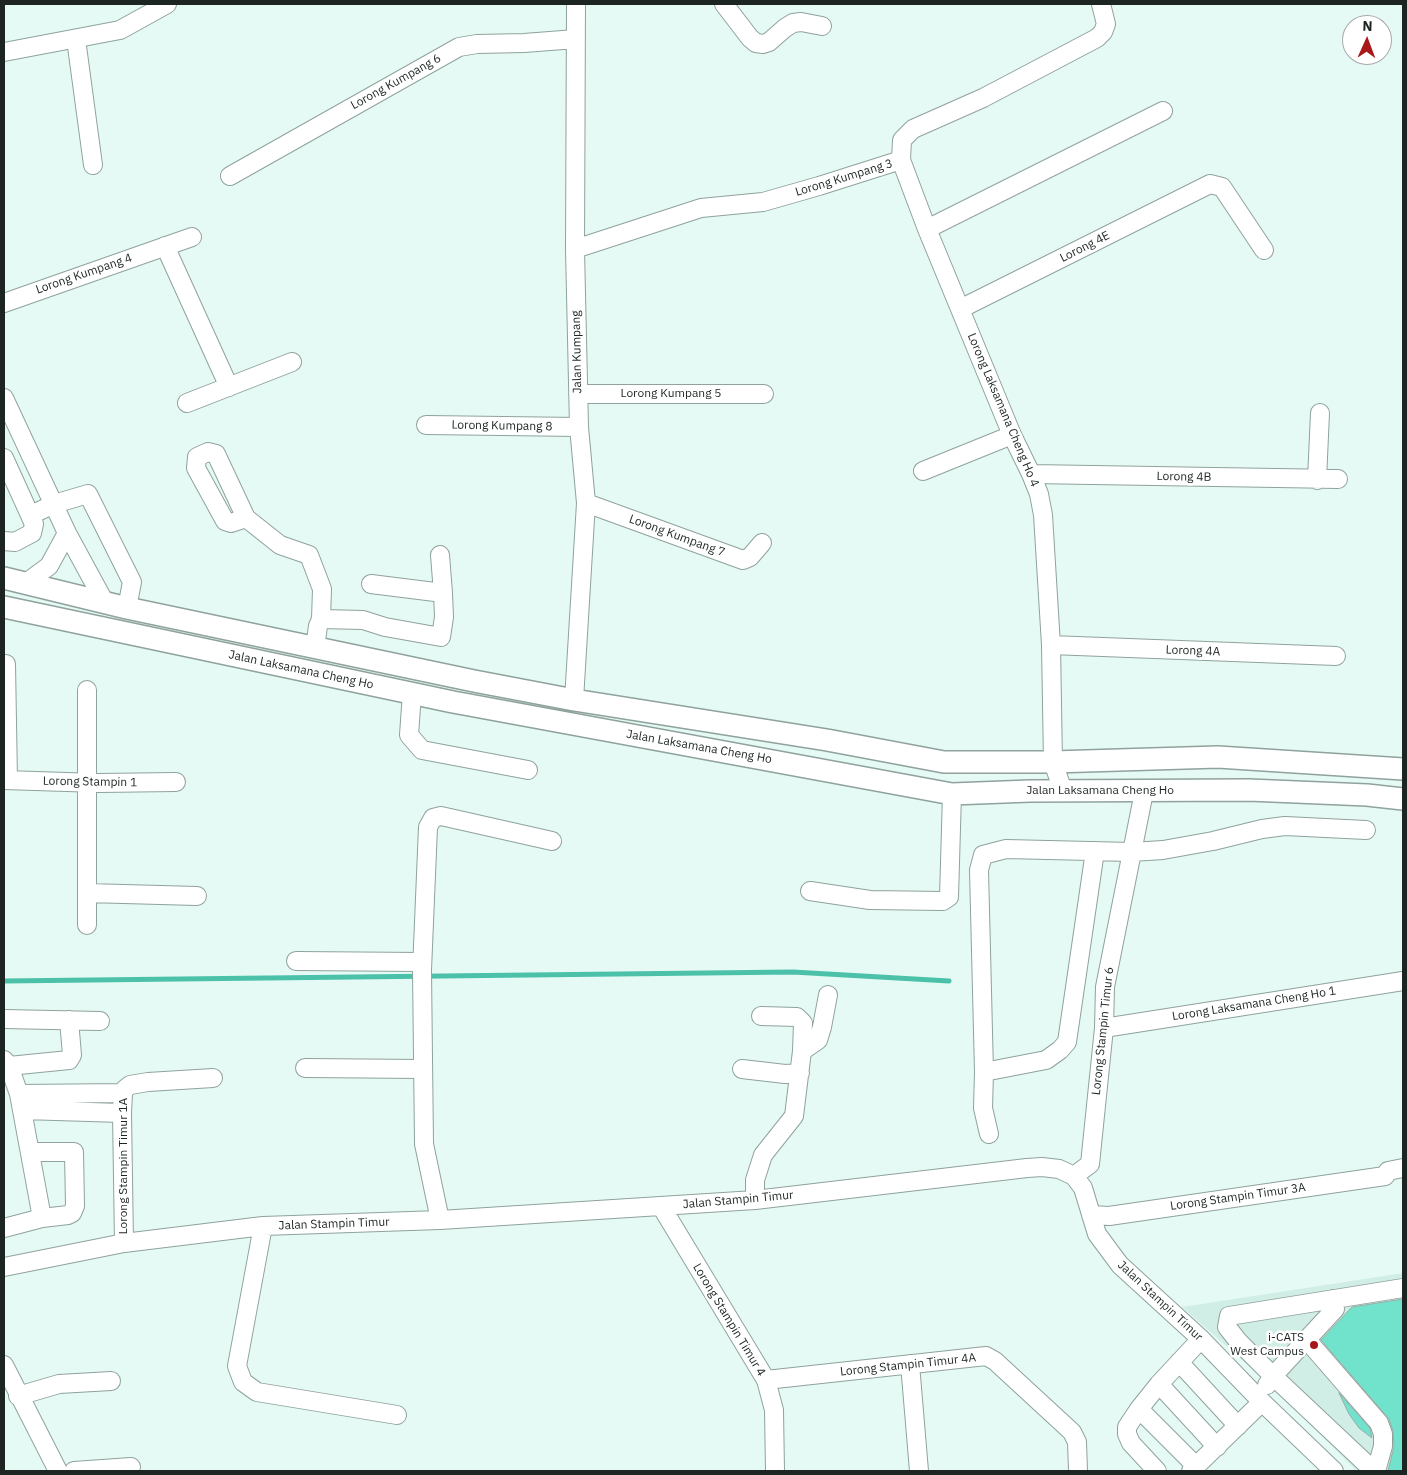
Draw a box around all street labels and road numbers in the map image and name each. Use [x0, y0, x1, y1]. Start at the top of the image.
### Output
street label: Lorong Kumpang 6 [348, 51, 444, 113]
street label: Lorong Kumpang 3 [794, 156, 894, 200]
street label: Lorong 4E [1058, 228, 1112, 266]
street label: Lorong Kumpang 4 [34, 251, 134, 297]
street label: Jalan Kumpang [569, 310, 585, 394]
street label: Lorong Laksamana Cheng Ho 4 [964, 331, 1042, 489]
street label: Lorong Kumpang 5 [621, 387, 721, 401]
street label: Lorong Kumpang 8 [451, 418, 553, 434]
street label: Lorong 4B [1157, 469, 1211, 485]
street label: Lorong Kumpang 7 [627, 512, 727, 560]
street label: Lorong 4A [1165, 643, 1221, 659]
street label: Jalan Laksamana Cheng Ho [227, 648, 375, 692]
street label: Jalan Laksamana Cheng Ho [625, 727, 773, 767]
street label: Lorong Stampin 1 [43, 774, 137, 790]
street label: Jalan Laksamana Cheng Ho [1026, 784, 1174, 798]
street label: Lorong Stampin Timur 6 [1089, 966, 1117, 1096]
street label: Lorong Laksamana Cheng Ho 1 [1171, 984, 1337, 1024]
street label: Lorong Stampin Timur 1A [117, 1098, 131, 1234]
street label: Lorong Stampin Timur 3A [1169, 1180, 1307, 1214]
street label: Jalan Stampin Timur [682, 1188, 794, 1212]
street label: Jalan Stampin Timur [278, 1215, 390, 1233]
street label: Jalan Stampin Timur [1114, 1258, 1206, 1344]
street label: Lorong Stampin Timur 4 [690, 1261, 768, 1379]
street label: Lorong Stampin Timur 4A [839, 1351, 977, 1379]

